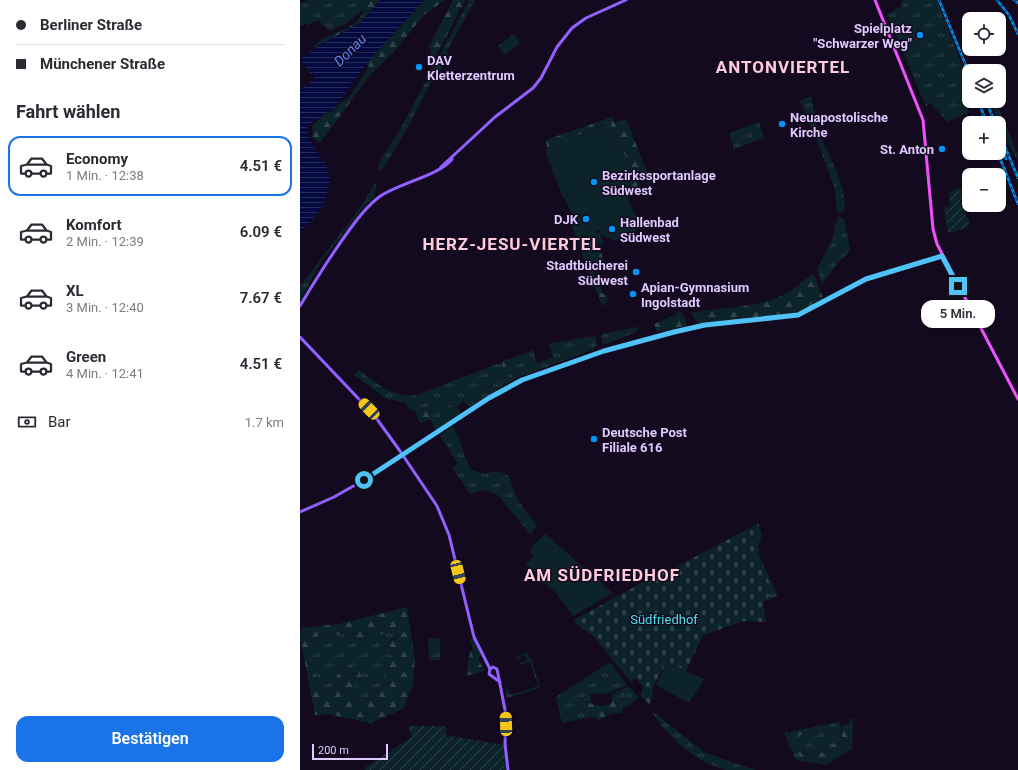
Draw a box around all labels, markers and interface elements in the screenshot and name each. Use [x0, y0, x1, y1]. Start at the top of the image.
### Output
map controls [962, 12, 1006, 212]
button: locate [962, 12, 1006, 56]
text: Berliner Straße [40, 16, 142, 34]
place label: Spielplatz "Schwarzer Weg" [813, 21, 912, 51]
water label: Donau [331, 30, 370, 69]
marker: Spielplatz "Schwarzer Weg" [915, 30, 925, 40]
place label: DAV Kletterzentrum [427, 53, 515, 83]
text: Münchener Straße [40, 55, 165, 73]
district label: ANTONVIERTEL [716, 57, 850, 77]
marker: DAV Kletterzentrum [414, 62, 424, 72]
button: layers [962, 64, 1006, 108]
text: Fahrt wählen [16, 101, 120, 122]
place label: Neuapostolische Kirche [790, 110, 888, 140]
button: + [962, 116, 1006, 160]
marker: Neuapostolische Kirche [777, 119, 787, 129]
place label: St. Anton [880, 142, 934, 157]
marker: St. Anton [937, 144, 947, 154]
icon: car [18, 148, 54, 184]
text: Economy [66, 150, 128, 168]
text: 4.51 € [240, 157, 282, 175]
text: 1 Min. · 12:38 [66, 168, 144, 183]
place label: Bezirkssportanlage Südwest [602, 168, 716, 198]
button: − [962, 168, 1006, 212]
marker: Bezirkssportanlage Südwest [589, 177, 599, 187]
place label: DJK [554, 212, 579, 227]
icon: car [18, 214, 54, 250]
marker: DJK [581, 214, 591, 224]
place label: Hallenbad Südwest [620, 215, 679, 245]
text: Komfort [66, 216, 122, 234]
text: 6.09 € [240, 223, 282, 241]
marker: Hallenbad Südwest [607, 224, 617, 234]
text: 2 Min. · 12:39 [66, 234, 144, 249]
district label: HERZ-JESU-VIERTEL [422, 234, 602, 254]
place label: Stadtbücherei Südwest [546, 258, 629, 288]
marker: Stadtbücherei Südwest [631, 267, 641, 277]
route end [949, 277, 967, 295]
icon: car [18, 280, 54, 316]
place label: Apian-Gymnasium Ingolstadt [641, 280, 749, 310]
text: XL [66, 282, 84, 300]
text: 7.67 € [240, 289, 282, 307]
marker: Apian-Gymnasium Ingolstadt [628, 289, 638, 299]
text: 3 Min. · 12:40 [66, 300, 144, 315]
callout: 5 Min. [921, 300, 995, 328]
text: 5 Min. [940, 306, 976, 321]
icon: car [18, 346, 54, 382]
text: Green [66, 348, 106, 366]
text: 4.51 € [240, 355, 282, 373]
text: 4 Min. · 12:41 [66, 366, 144, 381]
car [356, 396, 382, 422]
icon: cash [16, 411, 38, 433]
text: Bar [48, 413, 71, 431]
text: 1.7 km [245, 415, 284, 430]
place label: Deutsche Post Filiale 616 [602, 425, 687, 455]
marker: Deutsche Post Filiale 616 [589, 434, 599, 444]
route start [355, 471, 373, 489]
car [449, 559, 467, 585]
district label: AM SÜDFRIEDHOF [524, 565, 680, 585]
park label: Südfriedhof [630, 612, 698, 627]
car [500, 712, 512, 736]
button: Bestätigen [16, 716, 284, 762]
scale bar [312, 742, 388, 761]
text: 200 m [318, 744, 349, 757]

